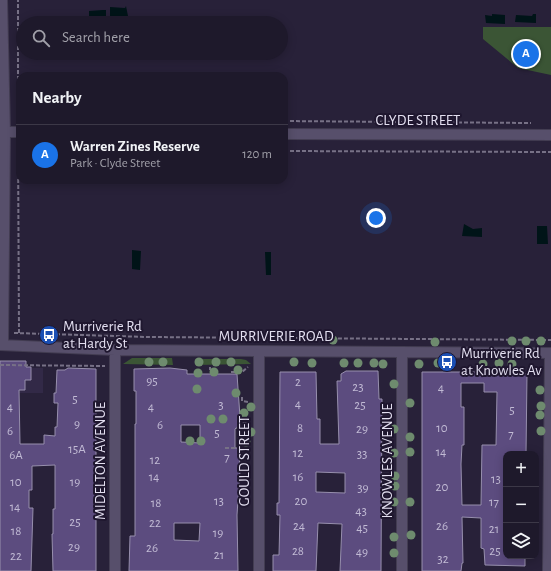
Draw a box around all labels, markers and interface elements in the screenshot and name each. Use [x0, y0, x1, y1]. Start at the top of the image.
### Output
search box [16, 16, 288, 60]
icon: search [30, 27, 52, 49]
text: Search here [62, 30, 130, 45]
pin: A [513, 39, 539, 69]
text: Nearby [32, 89, 82, 106]
street label: CLYDE STREET [376, 113, 461, 128]
text: Warren Zines Reserve [70, 139, 200, 154]
text: A [41, 148, 49, 161]
text: 120 m [242, 148, 272, 161]
text: Park · Clyde Street [70, 157, 161, 170]
your location [366, 208, 386, 228]
place label: Murriverie Rd at Hardy St [63, 319, 142, 351]
bus stop icon: Murriverie Rd at Hardy St [38, 324, 60, 346]
street label: MURRIVERIE ROAD [218, 329, 334, 344]
place label: Murriverie Rd at Knowles Av [461, 346, 542, 378]
bus stop icon: Murriverie Rd at Knowles Av [436, 351, 458, 373]
house number: 95 [146, 375, 158, 388]
house number: 2 [295, 376, 301, 389]
house number: 23 [352, 381, 364, 394]
house number: 4 [438, 382, 444, 395]
house number: 5 [72, 393, 78, 406]
house number: 4 [295, 398, 301, 411]
house number: 3 [218, 399, 224, 412]
house number: 25 [354, 399, 366, 412]
house number: 4 [7, 401, 13, 414]
house number: 4 [148, 401, 154, 414]
street label: MIDELTON AVENUE [93, 402, 108, 520]
street label: KNOWLES AVENUE [380, 404, 395, 518]
house number: 5 [509, 404, 515, 417]
street label: GOULD STREET [237, 415, 252, 506]
house number: 9 [74, 418, 80, 431]
house number: 6 [157, 419, 163, 432]
house number: 8 [297, 422, 303, 435]
house number: 10 [436, 422, 448, 435]
house number: 29 [356, 423, 368, 436]
house number: 6 [7, 425, 13, 438]
house number: 5 [214, 427, 220, 440]
house number: 7 [508, 428, 514, 441]
house number: 15A [68, 443, 86, 456]
house number: 14 [436, 446, 446, 459]
house number: 12 [293, 447, 303, 460]
house number: 33 [357, 448, 367, 461]
house number: 6A [9, 449, 23, 462]
house number: 7 [224, 451, 230, 464]
map controls [503, 451, 539, 559]
button: + [503, 451, 539, 487]
house number: 12 [150, 454, 160, 467]
house number: 14 [149, 471, 159, 484]
house number: 16 [293, 471, 303, 484]
house number: 13 [491, 473, 501, 486]
house number: 10 [10, 476, 22, 489]
house number: 19 [70, 476, 80, 489]
house number: 20 [436, 481, 449, 494]
house number: 39 [357, 482, 369, 495]
button: − [503, 487, 539, 523]
house number: 13 [214, 495, 224, 508]
house number: 20 [295, 495, 308, 508]
house number: 17 [489, 496, 500, 509]
house number: 18 [151, 497, 161, 510]
house number: 14 [10, 501, 20, 514]
house number: 43 [355, 505, 367, 518]
house number: 25 [69, 516, 81, 529]
house number: 22 [149, 517, 161, 530]
house number: 24 [293, 520, 305, 533]
house number: 26 [436, 520, 448, 533]
house number: 45 [356, 522, 368, 535]
house number: 21 [489, 523, 499, 536]
button: layers [503, 523, 539, 559]
house number: 18 [11, 525, 21, 538]
house number: 19 [213, 527, 223, 540]
house number: 29 [68, 541, 80, 554]
house number: 26 [146, 542, 158, 555]
house number: 28 [292, 545, 304, 558]
house number: 25 [489, 545, 501, 558]
house number: 49 [356, 546, 368, 559]
house number: 21 [214, 549, 224, 562]
house number: 22 [10, 550, 22, 563]
house number: 32 [437, 553, 449, 566]

